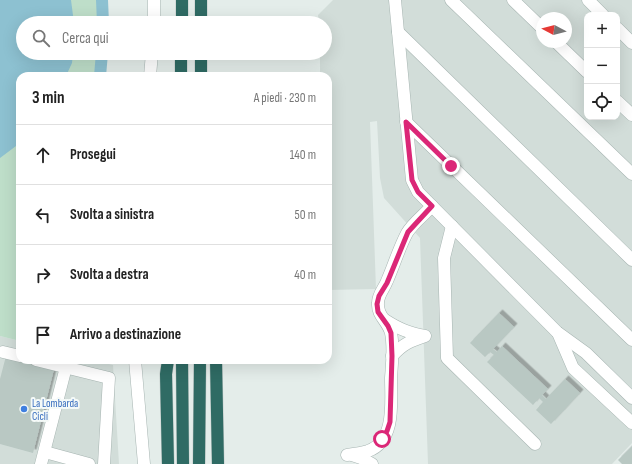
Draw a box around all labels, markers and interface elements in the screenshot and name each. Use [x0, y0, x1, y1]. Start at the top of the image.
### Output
north arrow [536, 12, 572, 48]
map controls [584, 12, 620, 120]
button: + [584, 12, 620, 48]
search box [16, 16, 332, 60]
icon: search [30, 27, 52, 49]
text: Cerca qui [62, 29, 109, 48]
button: − [584, 48, 620, 84]
button: locate [584, 84, 620, 120]
text: 3 min [32, 88, 65, 108]
text: A piedi · 230 m [254, 90, 316, 106]
icon: ahead [32, 144, 54, 166]
text: Prosegui [70, 145, 116, 164]
text: 140 m [290, 147, 316, 163]
route end [442, 157, 460, 175]
icon: left [32, 204, 54, 226]
text: Svolta a sinistra [70, 205, 154, 224]
text: 50 m [295, 207, 316, 223]
icon: right [32, 264, 54, 286]
text: Svolta a destra [70, 265, 149, 284]
text: 40 m [294, 267, 316, 283]
icon: arrive [32, 324, 54, 346]
text: Arrivo a destinazione [70, 325, 181, 344]
place label: La Lombarda Cicli [32, 397, 78, 423]
marker: La Lombarda Cicli [19, 404, 29, 414]
route start [373, 430, 391, 448]

